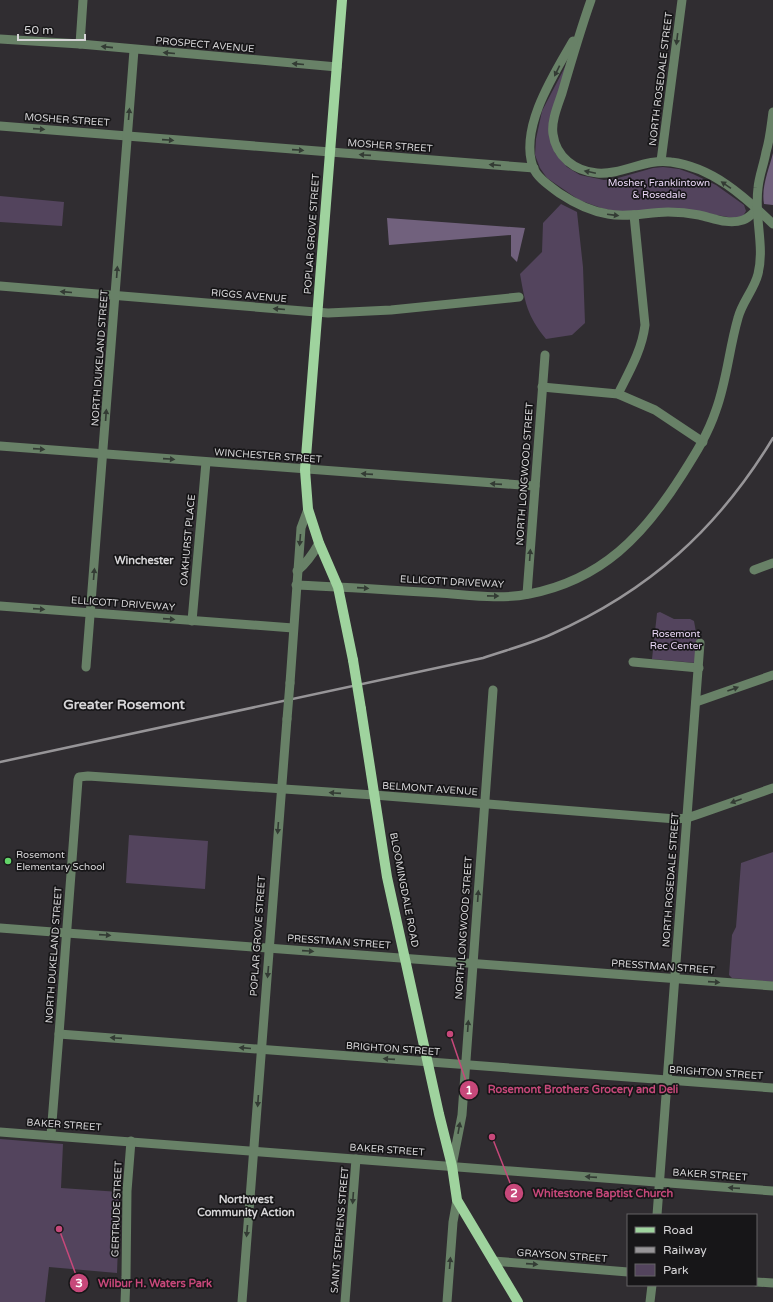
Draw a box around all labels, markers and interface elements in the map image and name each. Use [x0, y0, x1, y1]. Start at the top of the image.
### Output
street label: NORTH ROSEDALE STREET [647, 11, 675, 147]
scale bar [18, 16, 85, 42]
text: 50 m [24, 23, 53, 37]
one-way arrow [674, 33, 680, 45]
street label: PROSPECT AVENUE [155, 35, 255, 55]
one-way arrow [101, 44, 113, 50]
one-way arrow [163, 49, 175, 56]
one-way arrow [292, 61, 304, 68]
one-way arrow [553, 65, 560, 77]
one-way arrow [126, 108, 132, 120]
street label: MOSHER STREET [24, 111, 110, 129]
one-way arrow [33, 126, 45, 133]
one-way arrow [162, 136, 175, 143]
street label: MOSHER STREET [347, 137, 433, 155]
one-way arrow [292, 146, 304, 153]
one-way arrow [359, 152, 371, 158]
one-way arrow [489, 162, 501, 169]
one-way arrow [583, 168, 596, 174]
street label: POPLAR GROVE STREET [302, 173, 322, 295]
park label: Mosher, Franklintown & Rosedale [608, 177, 710, 201]
one-way arrow [721, 181, 732, 188]
one-way arrow [607, 212, 619, 218]
one-way arrow [113, 266, 120, 278]
street label: RIGGS AVENUE [211, 287, 287, 305]
one-way arrow [60, 288, 72, 295]
street label: NORTH DUKELAND STREET [89, 289, 111, 427]
one-way arrow [273, 306, 285, 313]
street label: NORTH LONGWOOD STREET [514, 402, 536, 546]
one-way arrow [103, 409, 110, 421]
one-way arrow [33, 446, 45, 453]
street label: WINCHESTER STREET [214, 446, 322, 466]
one-way arrow [162, 456, 175, 463]
one-way arrow [361, 471, 373, 477]
one-way arrow [490, 480, 502, 487]
street label: OAKHURST PLACE [178, 494, 198, 586]
one-way arrow [296, 534, 303, 546]
one-way arrow [527, 549, 534, 561]
district label: Winchester [114, 554, 174, 567]
one-way arrow [90, 568, 97, 580]
street label: ELLICOTT DRIVEWAY [400, 573, 505, 591]
one-way arrow [357, 585, 369, 592]
one-way arrow [487, 593, 500, 599]
street label: ELLICOTT DRIVEWAY [71, 594, 176, 614]
one-way arrow [33, 606, 45, 613]
one-way arrow [162, 615, 175, 622]
park label: Rosemont Rec Center [650, 628, 702, 652]
one-way arrow [727, 686, 739, 692]
district label: Greater Rosemont [63, 696, 186, 713]
street label: BELMONT AVENUE [382, 780, 478, 798]
one-way arrow [329, 789, 341, 796]
one-way arrow [730, 798, 742, 804]
street label: NORTH ROSEDALE STREET [660, 812, 682, 948]
one-way arrow [275, 822, 282, 834]
street label: BLOOMINGDALE ROAD [387, 832, 421, 948]
place label: Rosemont Elementary School [16, 849, 105, 873]
marker: Rosemont Elementary School [3, 856, 13, 866]
street label: NORTH LONGWOOD STREET [453, 856, 475, 1000]
street label: POPLAR GROVE STREET [248, 875, 268, 997]
street label: NORTH DUKELAND STREET [43, 886, 65, 1024]
one-way arrow [474, 890, 481, 903]
one-way arrow [99, 932, 111, 939]
street label: PRESSTMAN STREET [287, 932, 391, 952]
one-way arrow [302, 947, 314, 954]
street label: PRESSTMAN STREET [611, 957, 715, 977]
one-way arrow [264, 966, 271, 978]
one-way arrow [708, 978, 720, 985]
one-way arrow [465, 1020, 472, 1032]
one-way arrow [110, 1035, 122, 1042]
street label: BRIGHTON STREET [345, 1040, 441, 1058]
one-way arrow [239, 1045, 251, 1052]
one-way arrow [383, 1056, 395, 1063]
street label: BRIGHTON STREET [668, 1064, 764, 1082]
callout: Rosemont Brothers Grocery and Deli [459, 1078, 686, 1101]
text: 1 [465, 1083, 473, 1097]
text: Rosemont Brothers Grocery and Deli [488, 1083, 679, 1097]
one-way arrow [254, 1095, 261, 1107]
street label: BAKER STREET [26, 1116, 102, 1134]
one-way arrow [457, 1122, 463, 1134]
street label: BAKER STREET [349, 1141, 425, 1159]
street label: GERTRUDE STREET [109, 1161, 125, 1257]
street label: SAINT STEPHENS STREET [328, 1166, 352, 1294]
street label: BAKER STREET [672, 1166, 748, 1184]
one-way arrow [585, 1173, 597, 1180]
callout: Whitestone Baptist Church [504, 1182, 681, 1205]
one-way arrow [728, 1184, 740, 1191]
text: 2 [510, 1186, 518, 1200]
text: Whitestone Baptist Church [533, 1187, 673, 1201]
one-way arrow [350, 1192, 357, 1204]
district label: Northwest Community Action [197, 1193, 295, 1220]
legend [627, 1214, 757, 1286]
text: Road [663, 1223, 693, 1237]
one-way arrow [244, 1225, 251, 1237]
text: Railway [663, 1243, 707, 1257]
street label: GRAYSON STREET [516, 1247, 608, 1265]
one-way arrow [446, 1257, 453, 1269]
one-way arrow [526, 1261, 538, 1268]
text: Park [663, 1263, 689, 1277]
callout: Wilbur H. Waters Park [69, 1271, 220, 1294]
text: 3 [75, 1276, 83, 1290]
text: Wilbur H. Waters Park [98, 1277, 212, 1290]

